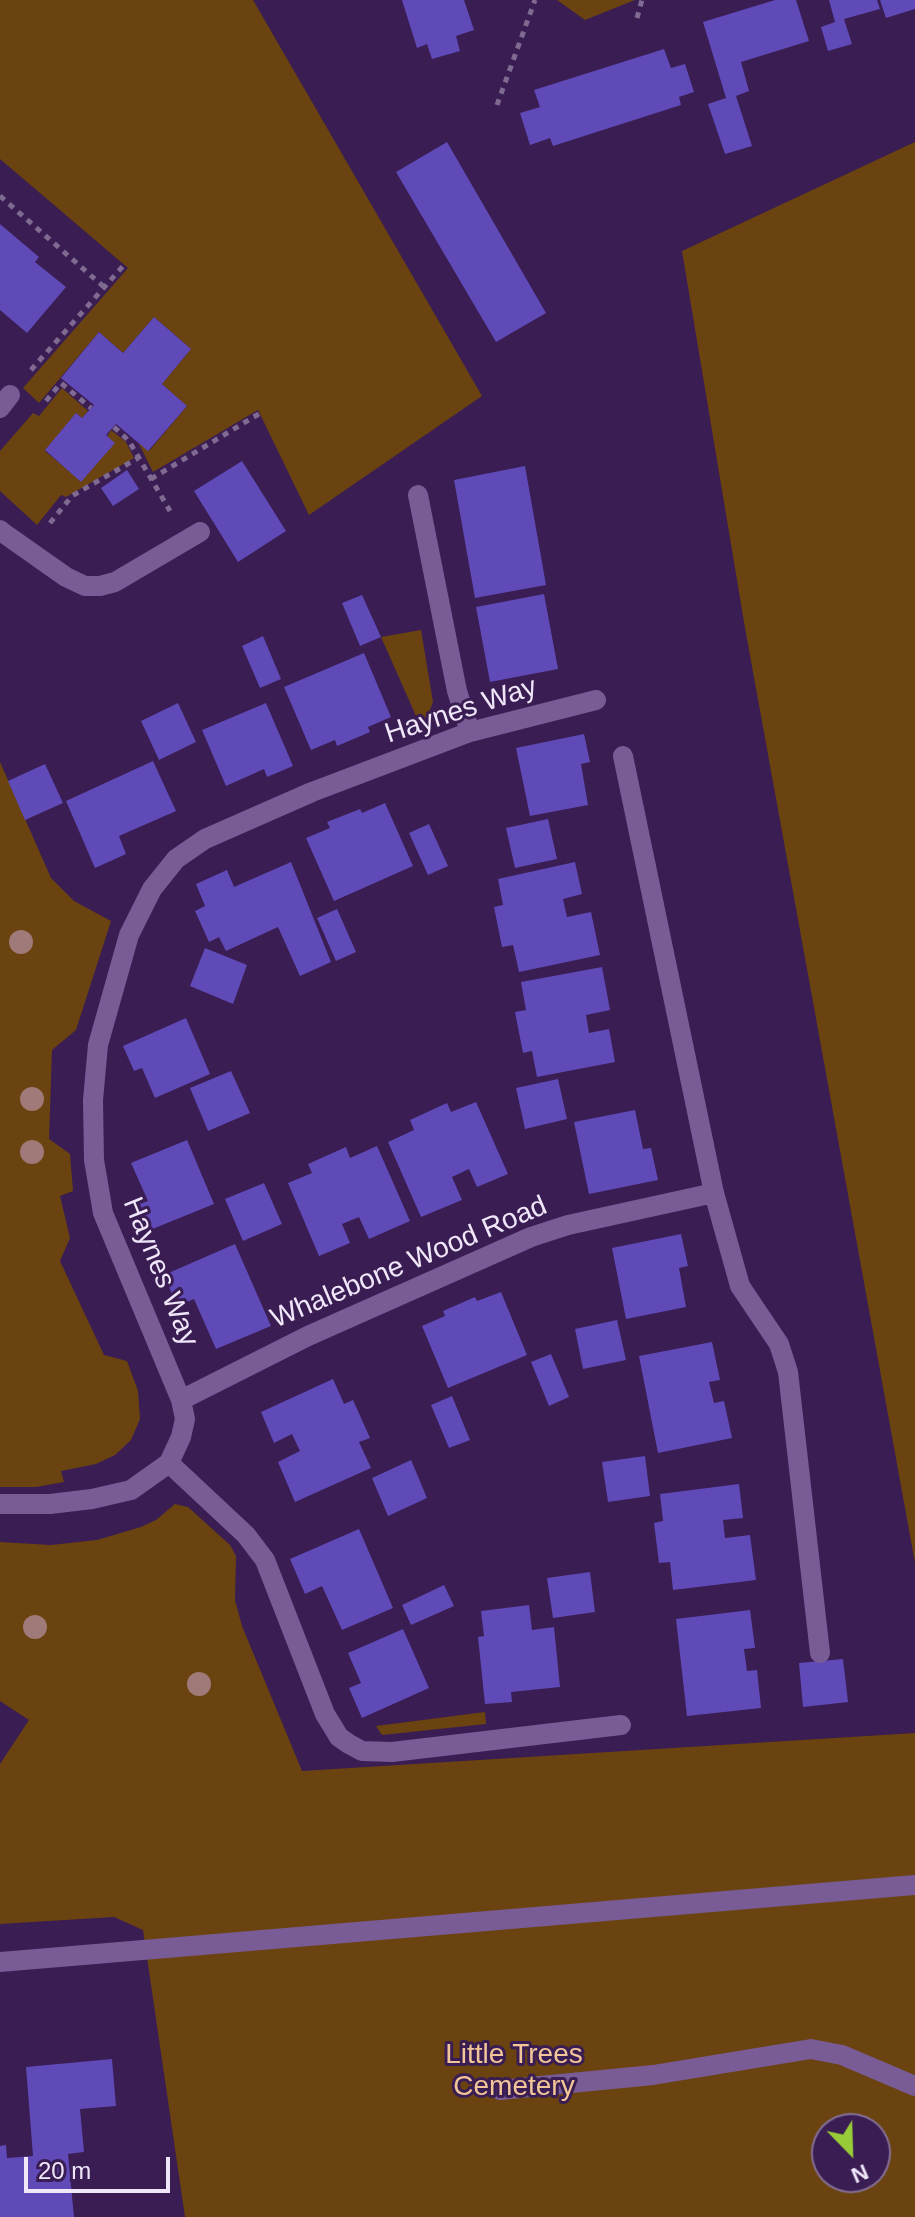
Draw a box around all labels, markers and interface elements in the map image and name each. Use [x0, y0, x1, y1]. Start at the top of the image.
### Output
street label: Haynes Way [381, 671, 541, 751]
street label: Whalebone Wood Road [266, 1190, 552, 1336]
street label: Haynes Way [115, 1193, 205, 1351]
park label: Little Trees Cemetery [445, 2038, 583, 2104]
north arrow [811, 2113, 891, 2193]
scale bar [28, 2141, 174, 2191]
text: 20 m [38, 2157, 91, 2184]
text: N [848, 2159, 872, 2188]

